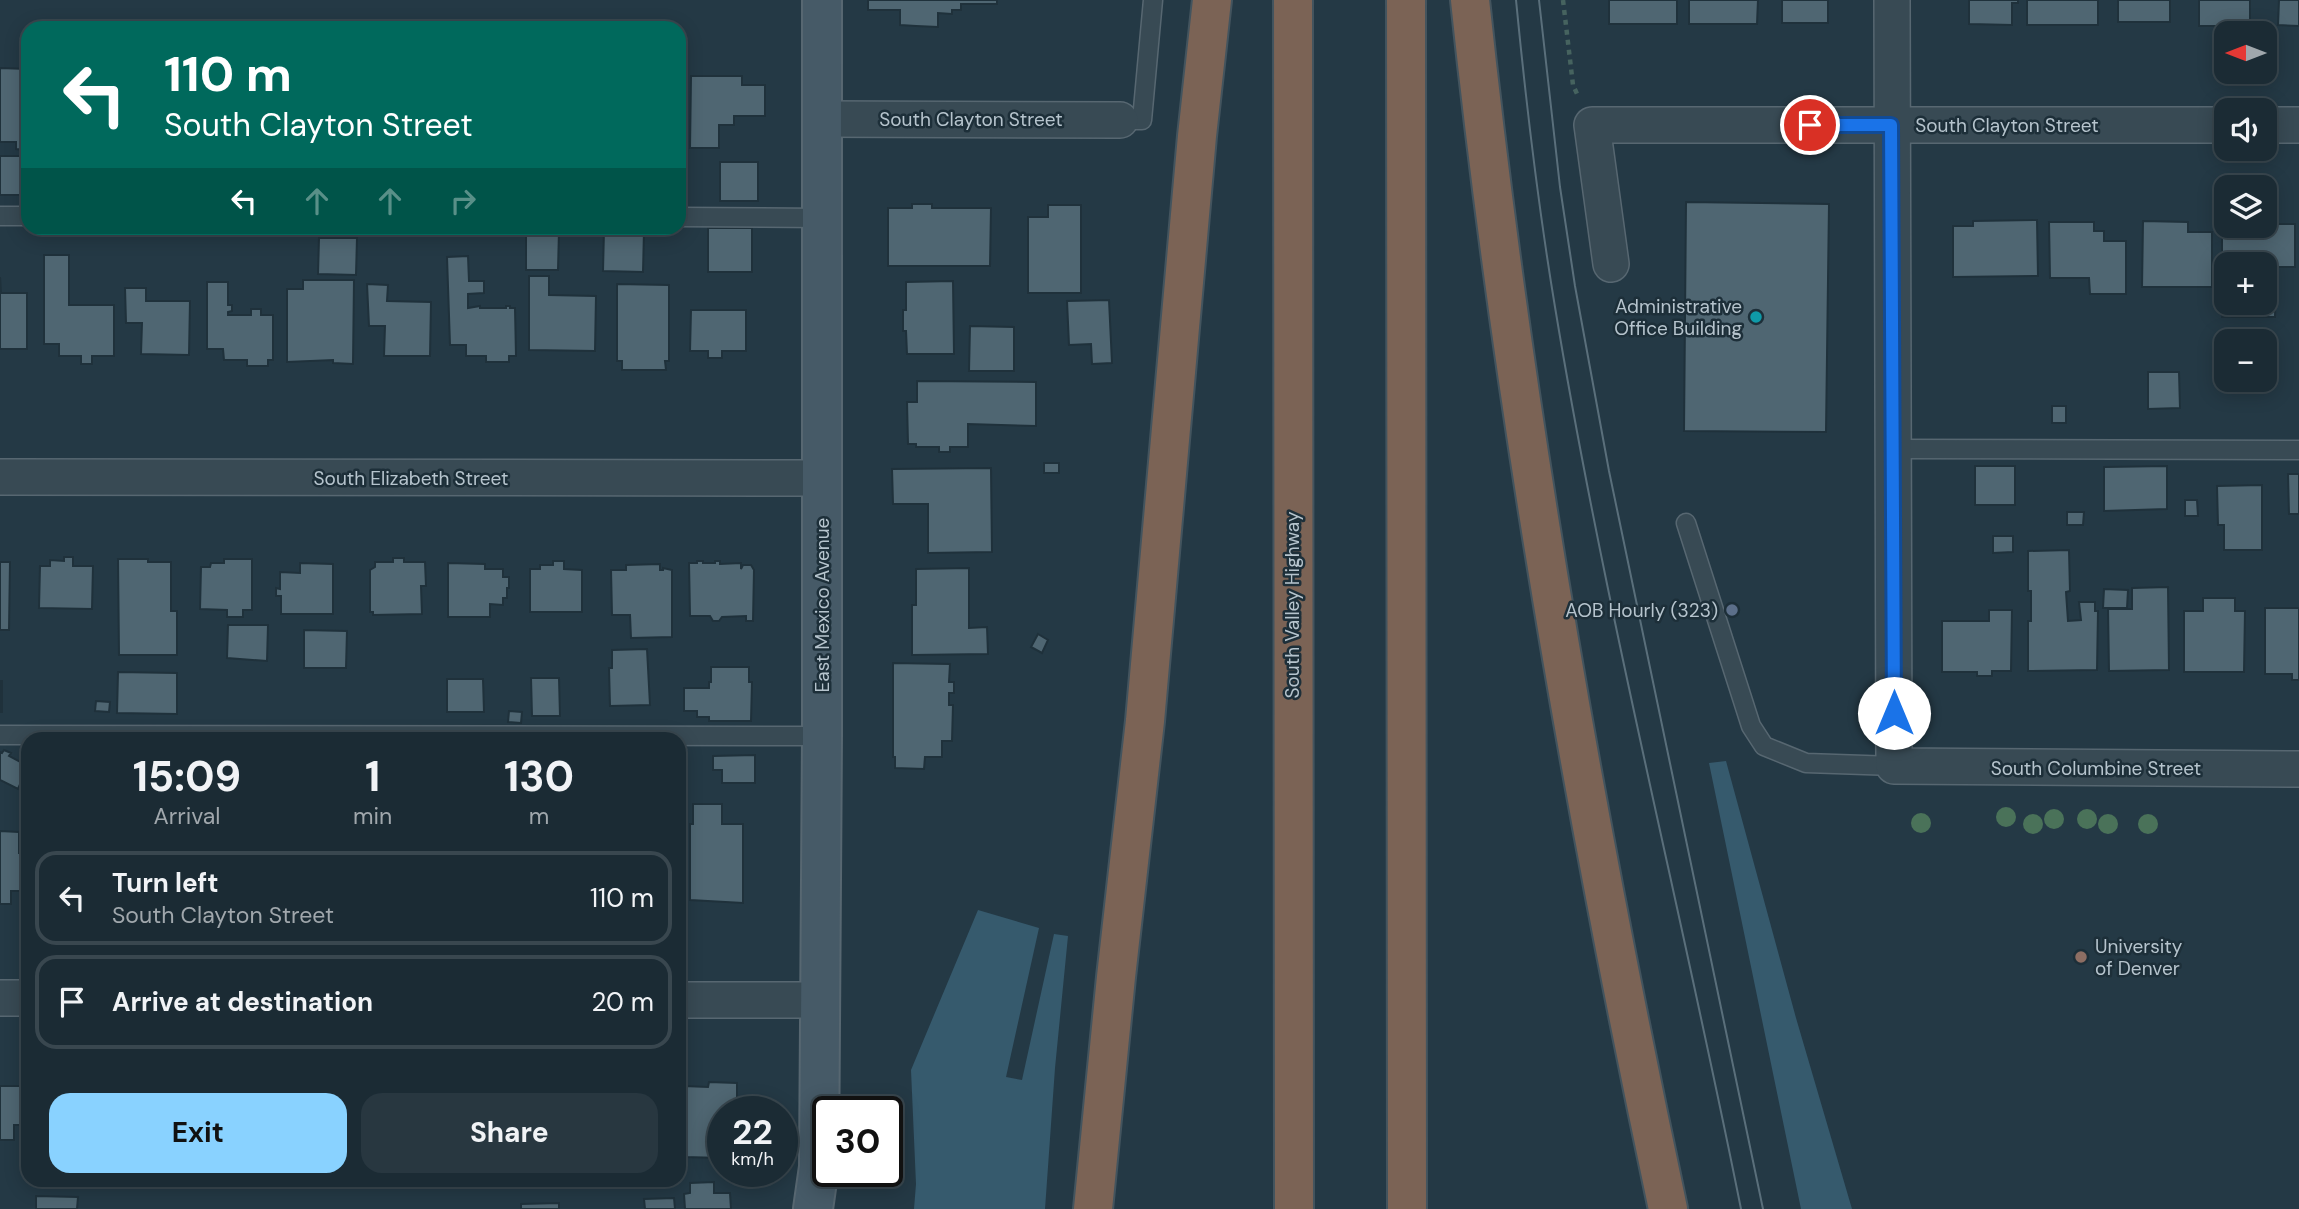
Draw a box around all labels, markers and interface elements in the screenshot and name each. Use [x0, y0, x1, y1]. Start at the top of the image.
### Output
north arrow [2214, 21, 2277, 84]
map controls [2214, 21, 2277, 392]
text: 110 m [164, 42, 292, 106]
icon: left [49, 49, 140, 140]
pin [1780, 95, 1840, 155]
button: sound [2214, 98, 2277, 161]
text: South Clayton Street [164, 104, 473, 146]
icon: arrive [1791, 106, 1829, 144]
street label: South Clayton Street [879, 107, 1063, 132]
street label: South Clayton Street [1915, 113, 2099, 138]
button: layers [2214, 175, 2277, 238]
icon: left [225, 182, 263, 220]
icon: ahead [298, 182, 336, 220]
icon: ahead [371, 182, 409, 220]
icon: right [444, 182, 482, 220]
button: + [2214, 252, 2277, 315]
place label: Administrative Office Building [1614, 294, 1742, 341]
marker: Administrative Office Building [1748, 309, 1764, 325]
button: − [2214, 329, 2277, 392]
street label: South Elizabeth Street [314, 466, 508, 491]
street label: South Valley Highway [1280, 511, 1305, 698]
street label: East Mexico Avenue [810, 518, 835, 692]
place label: AOB Hourly (323) [1565, 598, 1718, 623]
marker: AOB Hourly (323) [1724, 602, 1740, 618]
position arrow [1857, 676, 1931, 750]
text: 15:09 [133, 749, 241, 804]
text: 1 [365, 749, 380, 804]
text: 130 [504, 749, 574, 804]
street label: South Columbine Street [1991, 756, 2201, 781]
text: Arrival [153, 801, 220, 831]
text: min [353, 801, 392, 831]
text: m [529, 801, 549, 831]
text: Turn left [112, 866, 219, 900]
icon: left [53, 879, 91, 917]
text: 110 m [590, 881, 654, 915]
text: South Clayton Street [112, 900, 334, 930]
place label: University of Denver [2095, 934, 2183, 981]
marker: University of Denver [2073, 949, 2089, 965]
icon: arrive [53, 983, 91, 1021]
text: Arrive at destination [112, 985, 373, 1019]
text: 20 m [591, 985, 654, 1019]
button: Exit [49, 1093, 347, 1173]
button: Share [361, 1093, 658, 1173]
speed limit sign: 30 [812, 1096, 903, 1187]
text: 22 [732, 1109, 773, 1155]
text: km/h [731, 1147, 774, 1171]

